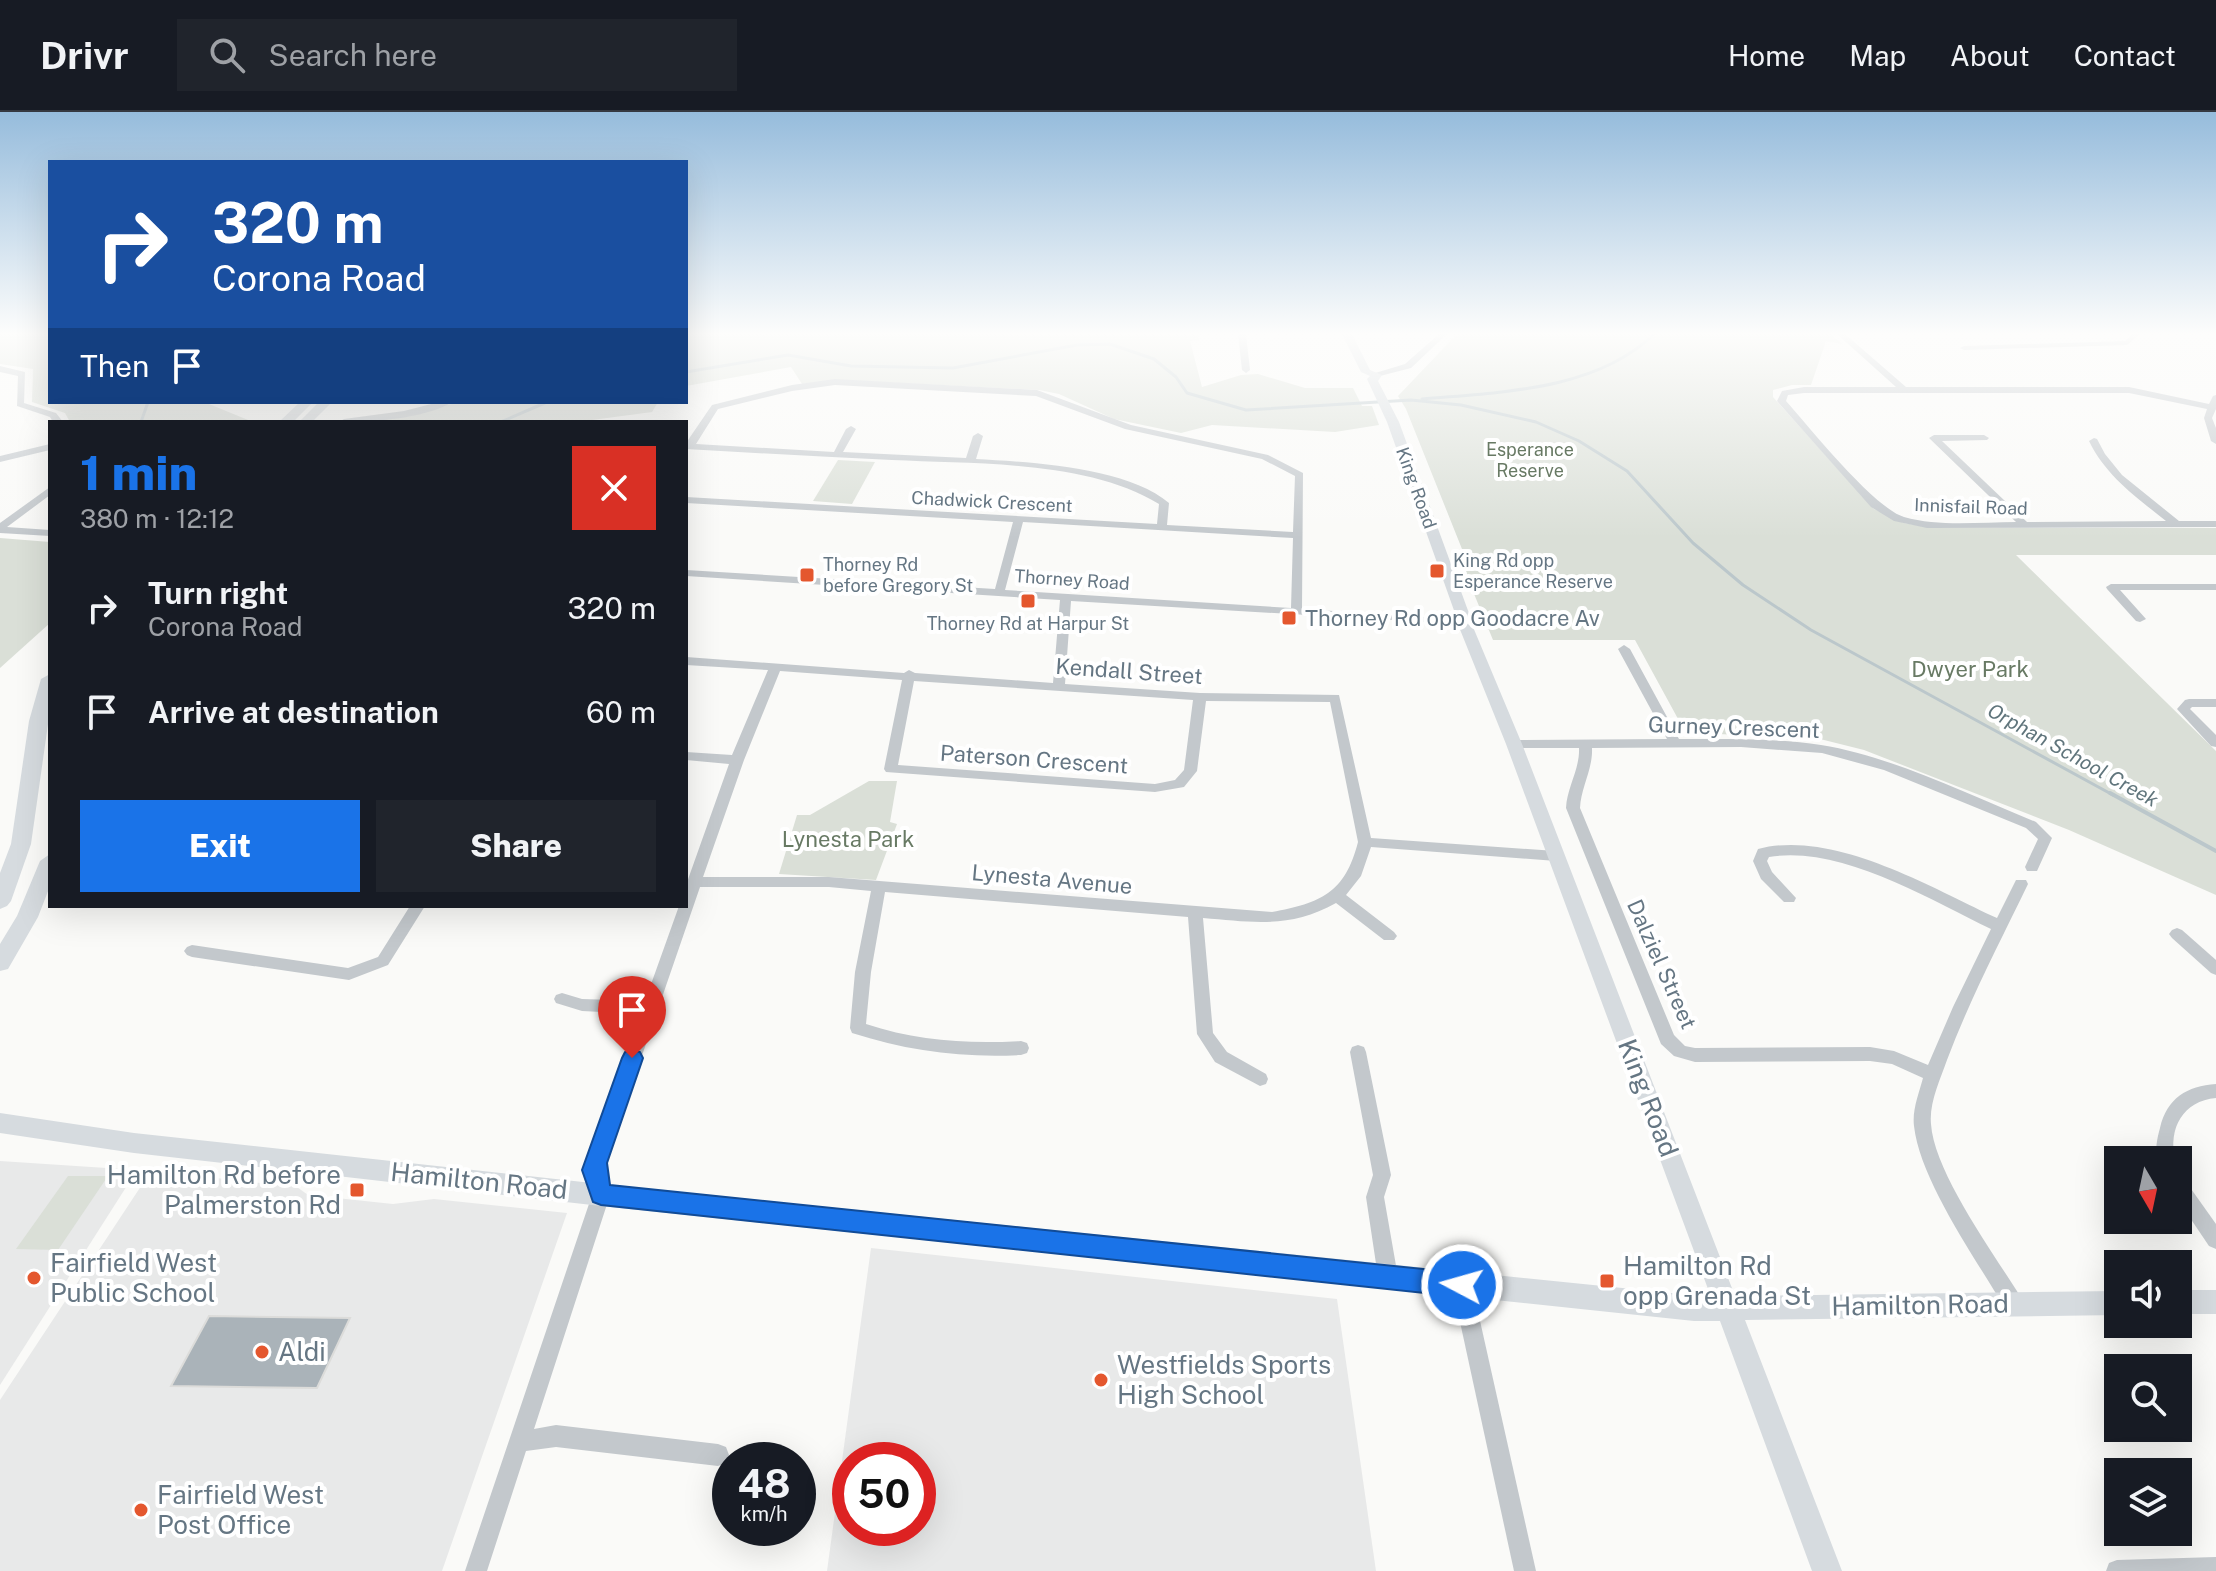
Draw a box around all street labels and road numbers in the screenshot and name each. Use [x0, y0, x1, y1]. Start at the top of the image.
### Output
street label: King Road [1392, 444, 1441, 532]
street label: Chadwick Crescent [911, 487, 1073, 516]
street label: Innisfail Road [1914, 494, 2028, 519]
street label: Thorney Road [1014, 565, 1130, 594]
street label: Kendall Street [1055, 653, 1203, 689]
street label: Gurney Crescent [1648, 711, 1820, 743]
street label: Paterson Crescent [939, 739, 1129, 779]
street label: Lynesta Avenue [971, 859, 1133, 899]
street label: Dalziel Street [1622, 895, 1702, 1033]
street label: King Road [1612, 1035, 1685, 1161]
street label: Hamilton Road [389, 1156, 569, 1205]
street label: Hamilton Road [1831, 1287, 2009, 1322]

